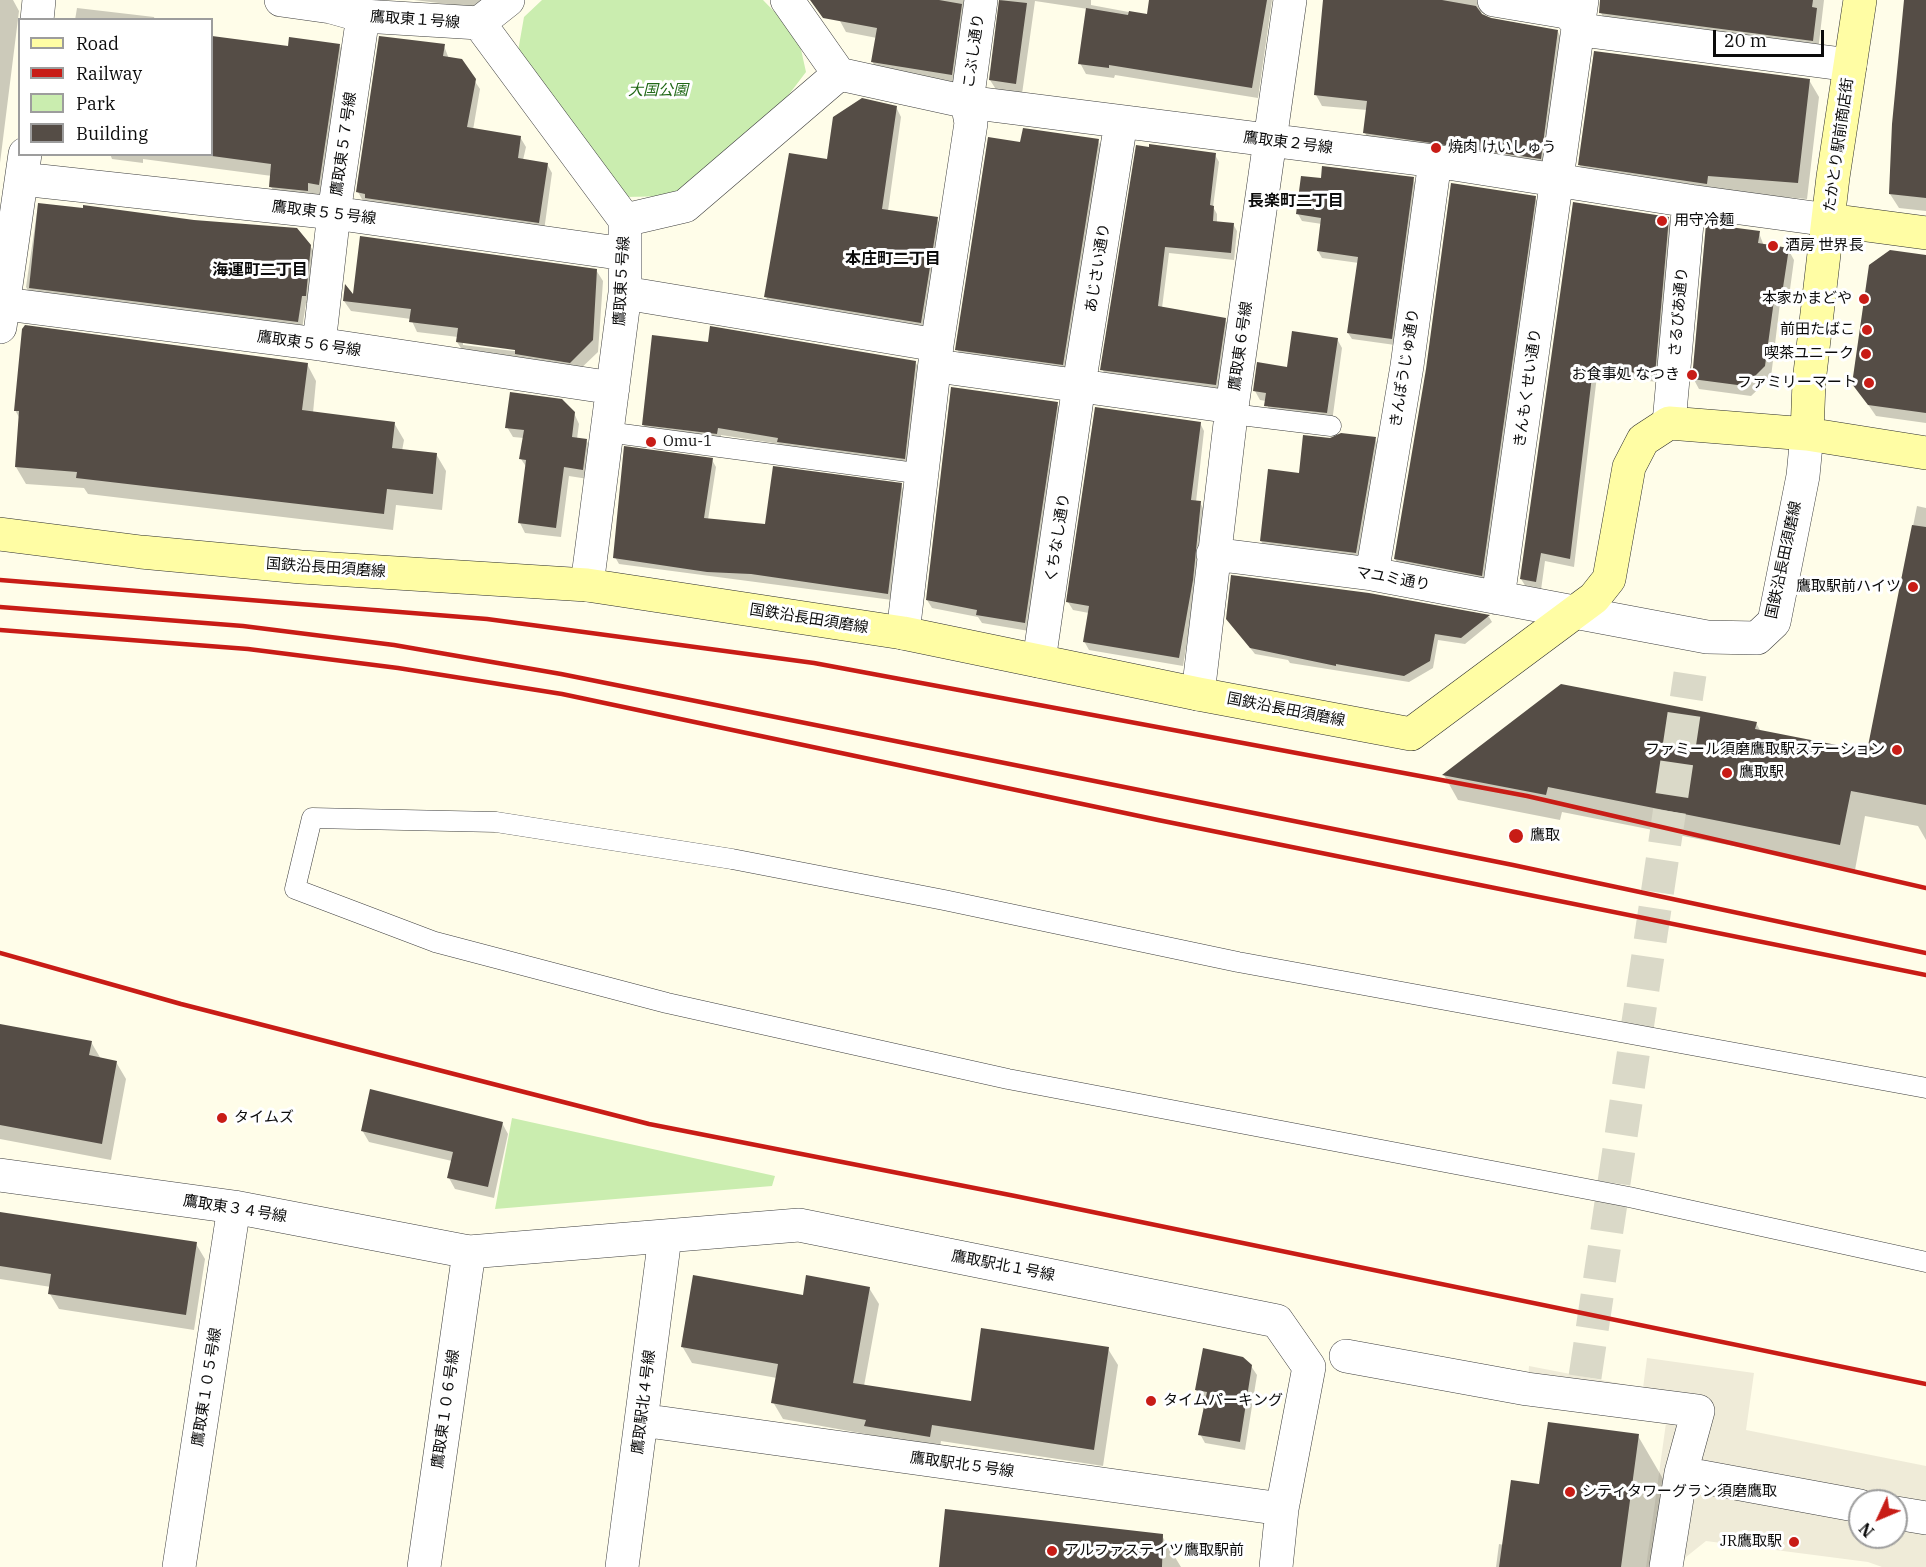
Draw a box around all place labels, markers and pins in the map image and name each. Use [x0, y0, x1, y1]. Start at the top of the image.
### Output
place label: 焼肉 けいしゅう [1448, 139, 1556, 157]
marker: 焼肉 けいしゅう [1429, 141, 1443, 155]
place label: 用守冷麺 [1674, 212, 1734, 230]
marker: 用守冷麺 [1655, 214, 1669, 228]
place label: 酒房 世界長 [1785, 237, 1863, 255]
marker: 酒房 世界長 [1766, 239, 1780, 253]
place label: 本家かまどや [1762, 290, 1852, 308]
marker: 本家かまどや [1857, 292, 1871, 306]
place label: 前田たばこ [1780, 321, 1855, 339]
marker: 前田たばこ [1860, 323, 1874, 337]
place label: 喫茶ユニーク [1764, 345, 1854, 363]
marker: 喫茶ユニーク [1859, 347, 1873, 361]
place label: お食事処 なつき [1572, 366, 1680, 384]
marker: お食事処 なつき [1685, 368, 1699, 382]
place label: ファミリーマート [1737, 374, 1857, 392]
marker: ファミリーマート [1862, 376, 1876, 390]
place label: Omu-1 [663, 433, 712, 451]
marker: Omu-1 [644, 435, 658, 449]
place label: 鷹取駅前ハイツ [1796, 578, 1901, 596]
marker: 鷹取駅前ハイツ [1906, 580, 1920, 594]
place label: ファミール須磨鷹取駅ステーション [1645, 741, 1885, 759]
marker: ファミール須磨鷹取駅ステーション [1890, 743, 1904, 757]
place label: 鷹取駅 [1739, 764, 1784, 782]
marker: 鷹取駅 [1720, 766, 1734, 780]
marker: 鷹取 [1507, 827, 1525, 845]
place label: 鷹取 [1530, 827, 1560, 845]
place label: タイムズ [234, 1109, 294, 1127]
marker: タイムズ [215, 1111, 229, 1125]
place label: タイムパーキング [1163, 1392, 1283, 1410]
marker: タイムパーキング [1144, 1394, 1158, 1408]
place label: シティタワーグラン須磨鷹取 [1582, 1483, 1777, 1501]
marker: シティタワーグラン須磨鷹取 [1563, 1485, 1577, 1499]
place label: JR鷹取駅 [1720, 1533, 1782, 1551]
marker: JR鷹取駅 [1787, 1535, 1801, 1549]
place label: アルファステイツ鷹取駅前 [1064, 1542, 1244, 1560]
marker: アルファステイツ鷹取駅前 [1045, 1544, 1059, 1558]

